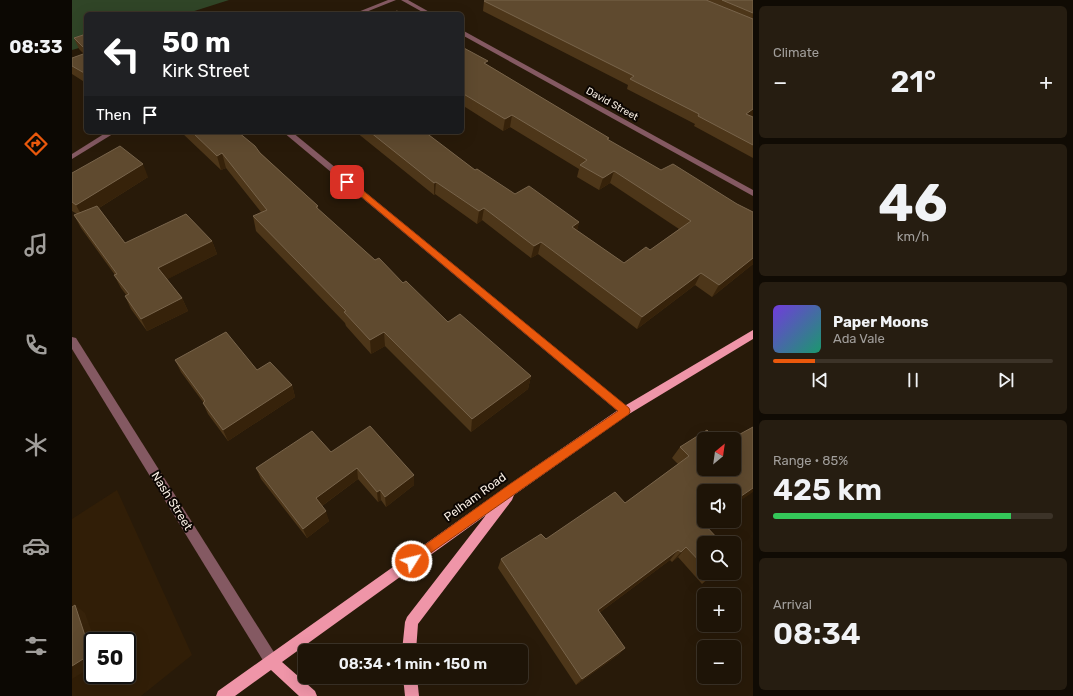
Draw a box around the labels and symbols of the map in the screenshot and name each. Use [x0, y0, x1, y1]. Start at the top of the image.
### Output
street label: David Street [584, 85, 640, 123]
pin [330, 165, 364, 199]
north arrow [697, 432, 741, 476]
street label: Nash Street [149, 469, 196, 533]
street label: Pelham Road [441, 470, 509, 524]
position arrow [391, 540, 433, 582]
speed limit sign: 50 [84, 632, 136, 684]

